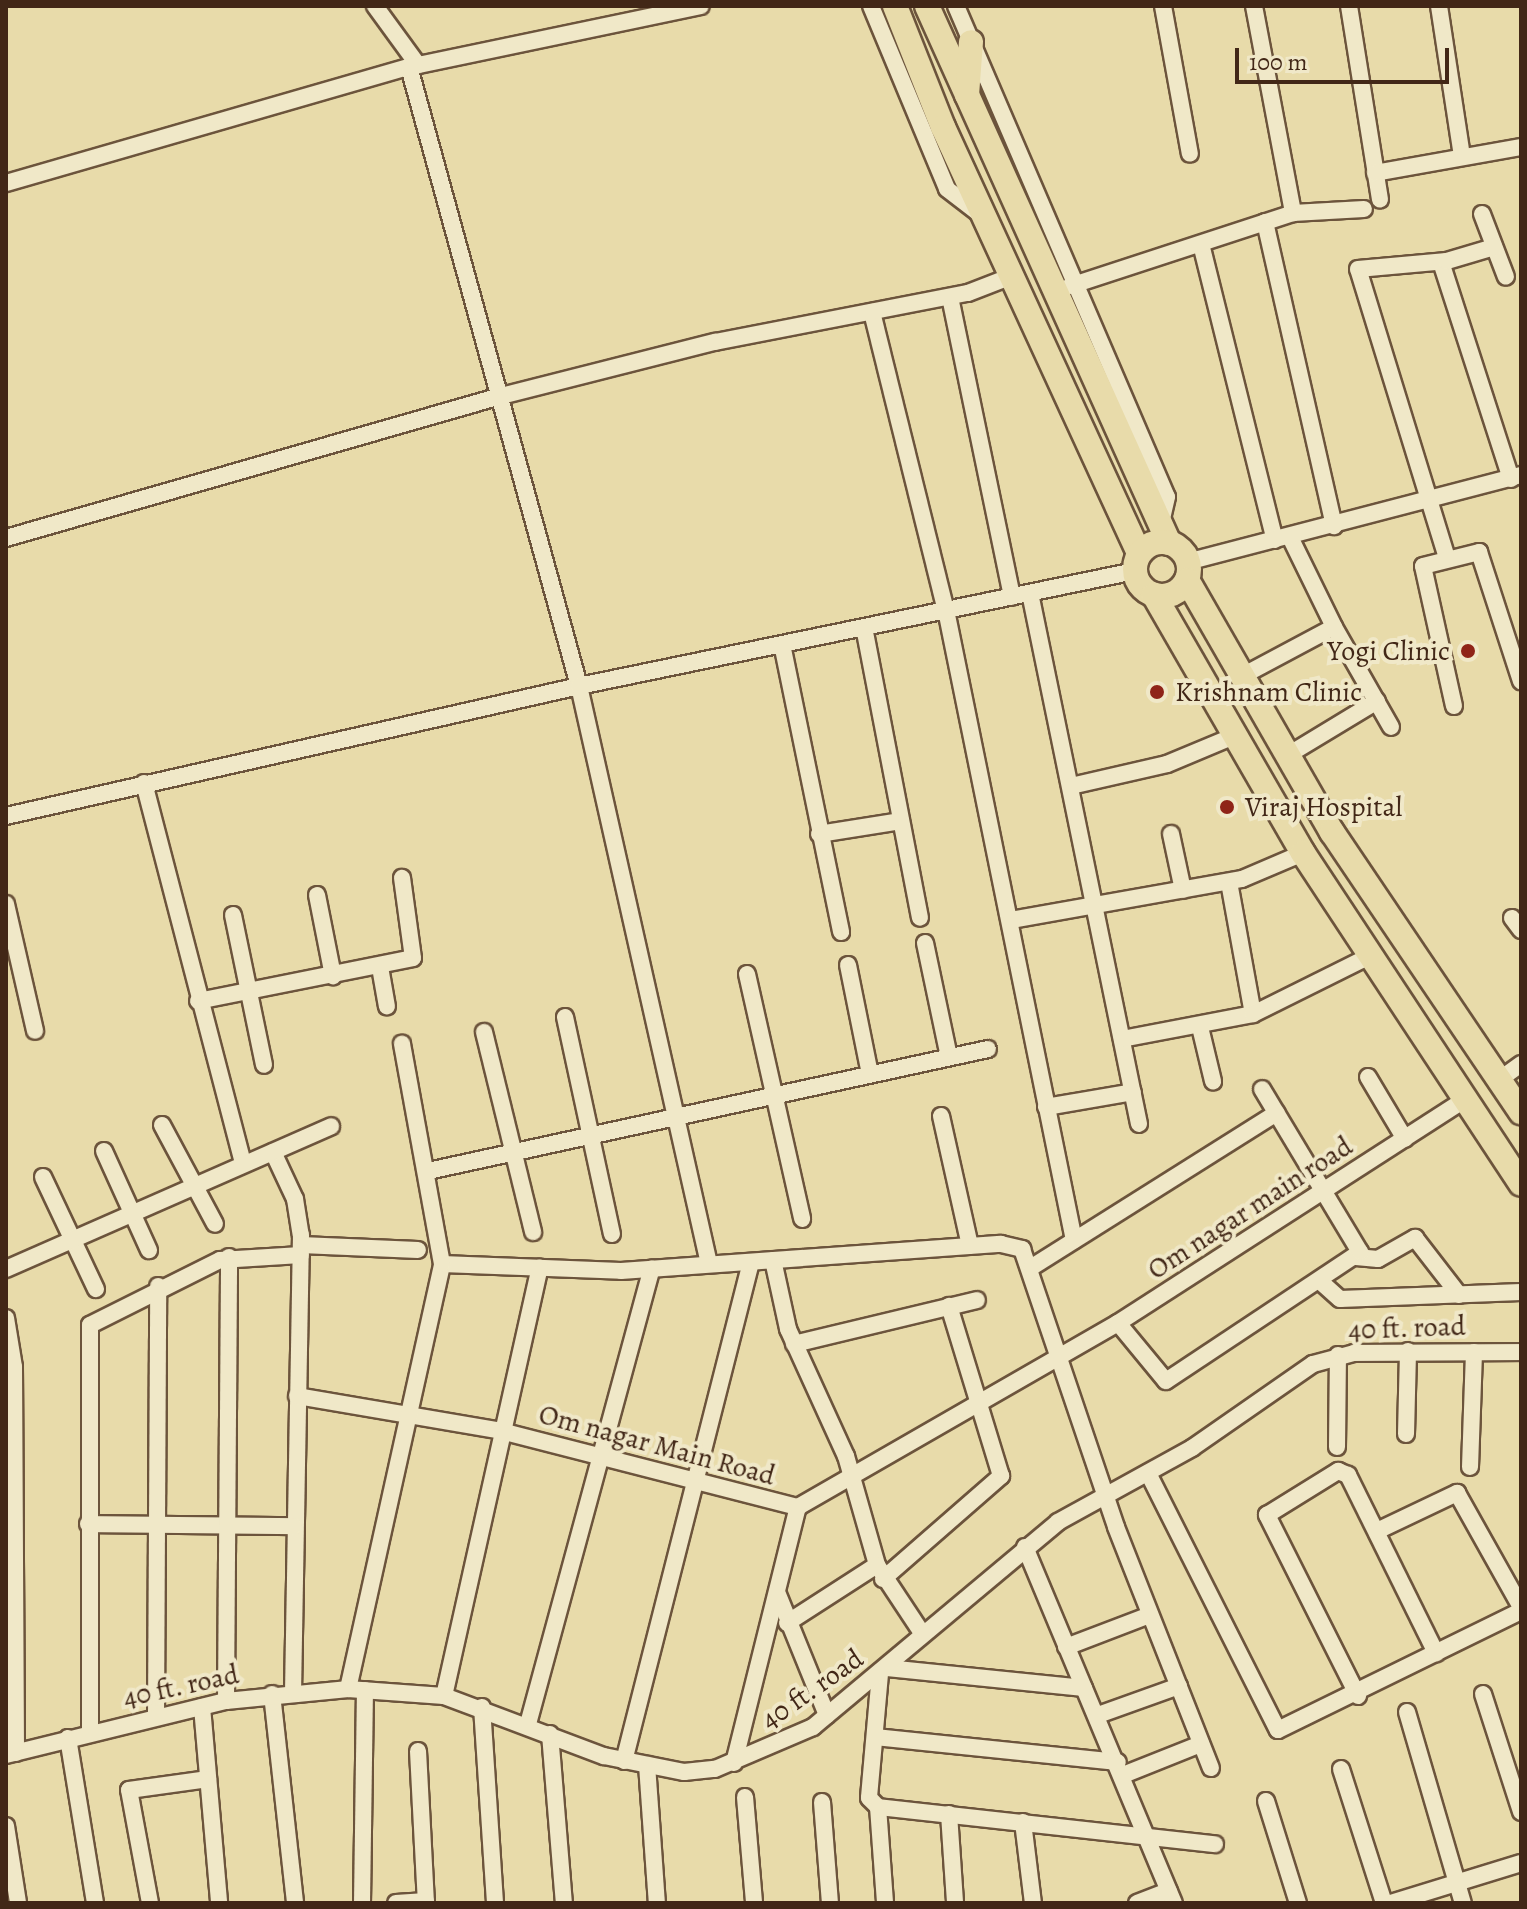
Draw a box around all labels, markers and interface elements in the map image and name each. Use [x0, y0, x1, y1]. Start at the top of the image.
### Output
scale bar [1239, 32, 1453, 82]
text: 100 m [1249, 46, 1308, 78]
place label: Yogi Clinic [1327, 634, 1450, 668]
marker: Yogi Clinic [1457, 640, 1479, 662]
place label: Krishnam Clinic [1175, 675, 1362, 709]
marker: Krishnam Clinic [1146, 681, 1168, 703]
place label: Viraj Hospital [1245, 790, 1402, 824]
marker: Viraj Hospital [1216, 796, 1238, 818]
street label: Om nagar main road [1141, 1129, 1359, 1287]
street label: 40 ft. road [1347, 1309, 1467, 1347]
street label: Om nagar Main Road [535, 1397, 779, 1493]
street label: 40 ft. road [754, 1641, 870, 1737]
street label: 40 ft. road [120, 1657, 242, 1715]

